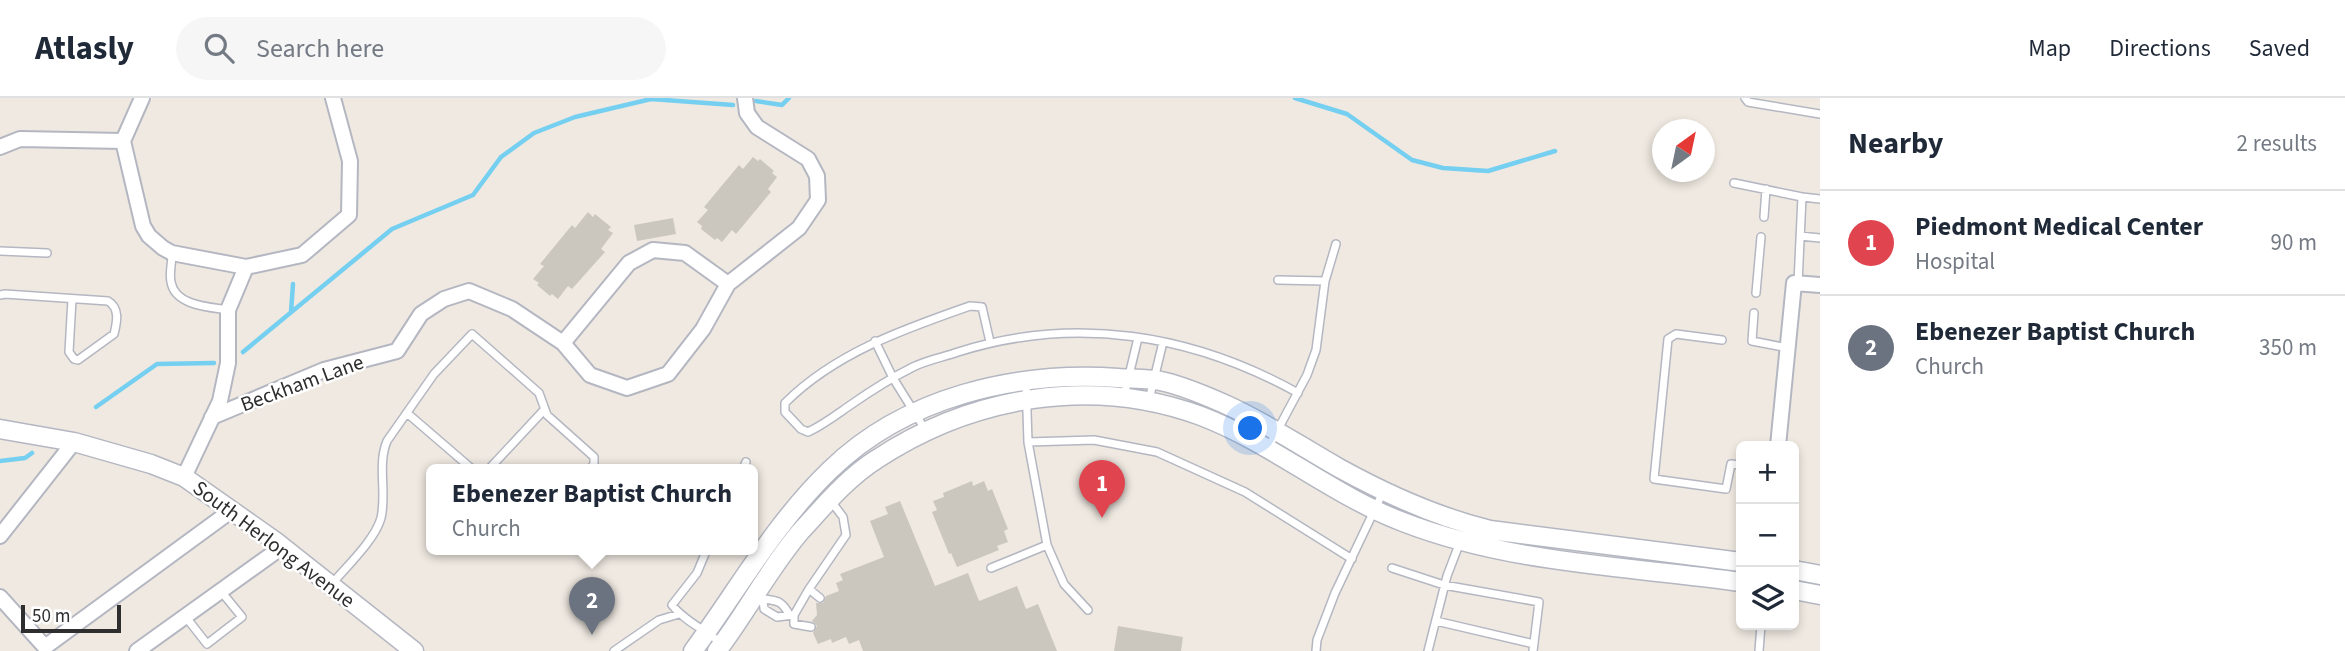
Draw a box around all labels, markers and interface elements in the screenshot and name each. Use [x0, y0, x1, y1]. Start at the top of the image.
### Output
search box [176, 17, 666, 80]
text: Atlasly [35, 25, 134, 72]
icon: search [200, 29, 238, 67]
text: Search here [256, 30, 384, 67]
text: Map [2028, 31, 2071, 66]
text: Directions [2109, 31, 2211, 66]
text: Saved [2249, 31, 2310, 66]
north arrow [1652, 119, 1715, 182]
text: Nearby [1848, 122, 1943, 165]
text: 2 results [2237, 127, 2317, 160]
text: Piedmont Medical Center [1915, 208, 2203, 245]
text: 1 [1865, 226, 1877, 259]
text: 90 m [2270, 226, 2317, 259]
text: Hospital [1915, 245, 1995, 278]
text: Ebenezer Baptist Church [1915, 313, 2195, 350]
text: 2 [1865, 331, 1877, 364]
text: 350 m [2259, 331, 2317, 364]
street label: Beckham Lane [236, 347, 368, 419]
text: Church [1915, 350, 1984, 383]
your location [1233, 411, 1267, 445]
map controls [1736, 441, 1799, 630]
button: + [1736, 441, 1799, 504]
pin: 1 [1079, 460, 1125, 518]
popup [426, 464, 758, 555]
street label: South Herlong Avenue [187, 473, 361, 615]
text: Ebenezer Baptist Church [452, 475, 732, 512]
button: − [1736, 504, 1799, 567]
text: Church [452, 512, 521, 545]
button: layers [1736, 567, 1799, 630]
pin: 2 [569, 577, 615, 635]
scale bar [21, 602, 121, 634]
text: 50 m [32, 603, 70, 630]

